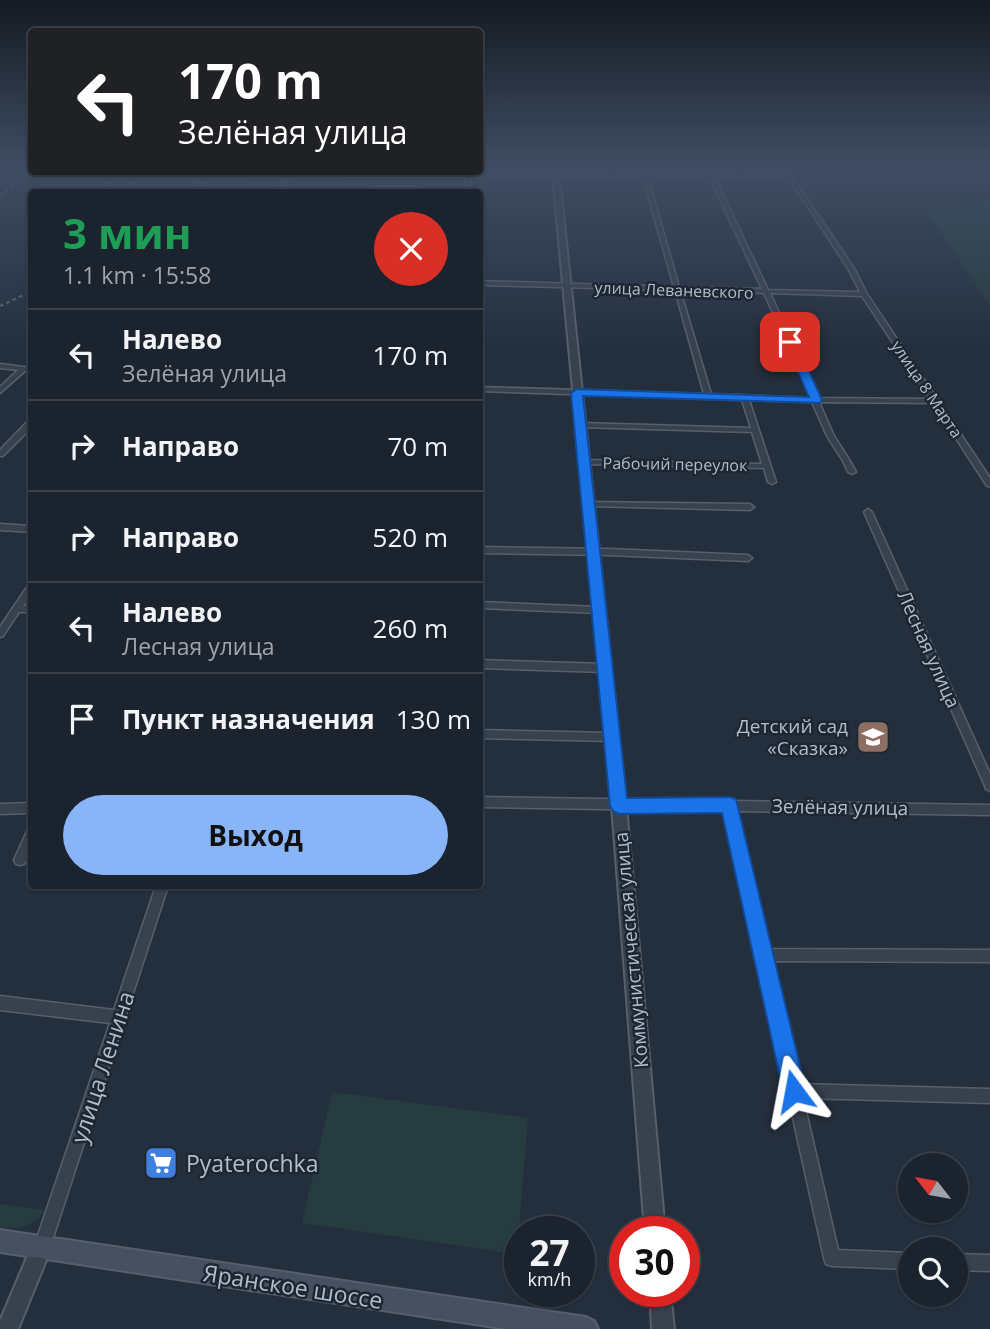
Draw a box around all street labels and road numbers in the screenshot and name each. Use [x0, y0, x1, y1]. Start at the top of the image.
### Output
street label: улица Леваневского [594, 276, 754, 304]
street label: улица 8 Марта [886, 336, 968, 442]
street label: Рабочий переулок [603, 452, 748, 476]
street label: Лесная улица [891, 586, 967, 712]
street label: Зелёная улица [772, 793, 908, 821]
street label: Коммунистическая улица [608, 831, 654, 1069]
street label: улица Ленина [62, 987, 142, 1147]
street label: Яранское шоссе [201, 1256, 385, 1316]

